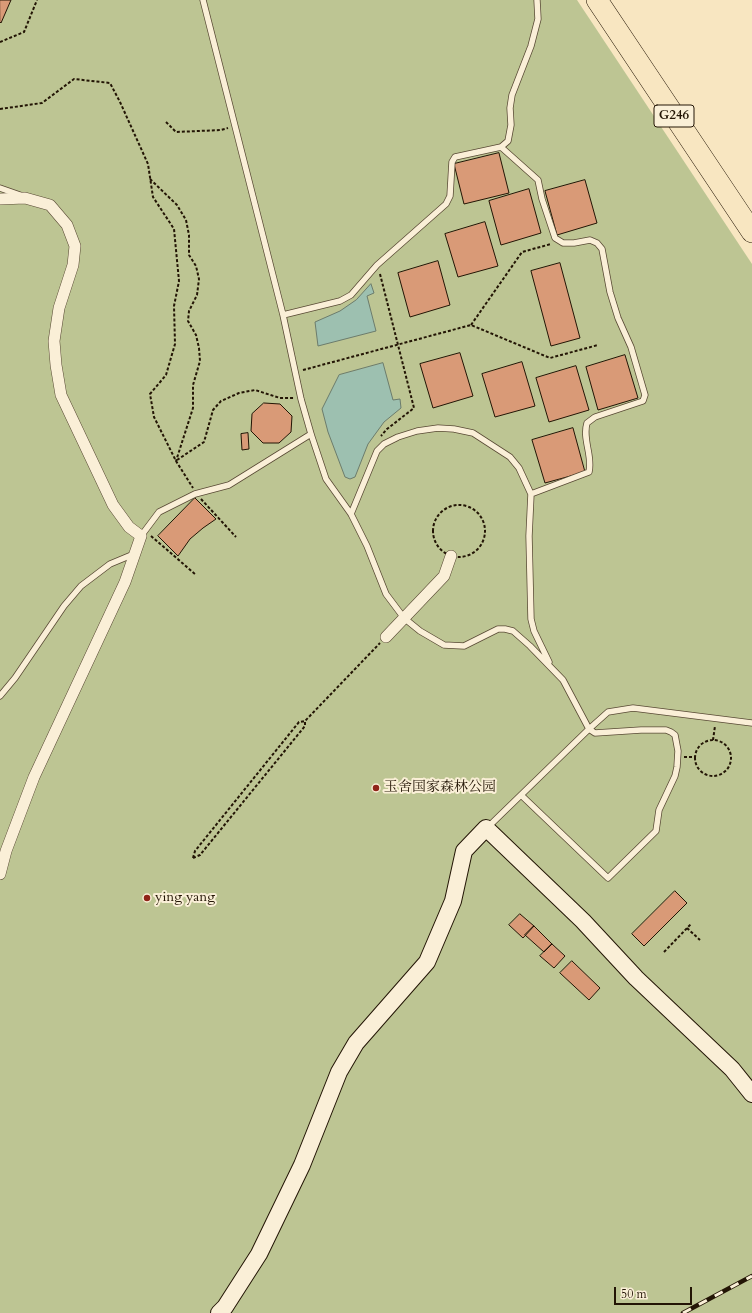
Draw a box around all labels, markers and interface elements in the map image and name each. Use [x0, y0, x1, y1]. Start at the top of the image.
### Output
road number: G246 [654, 105, 694, 127]
place label: 玉舍国家森林公园 [384, 780, 496, 796]
marker: 玉舍国家森林公园 [371, 783, 381, 793]
place label: ying yang [155, 890, 215, 906]
marker: ying yang [142, 893, 152, 903]
scale bar [616, 1279, 694, 1305]
text: 50 m [621, 1286, 647, 1302]

